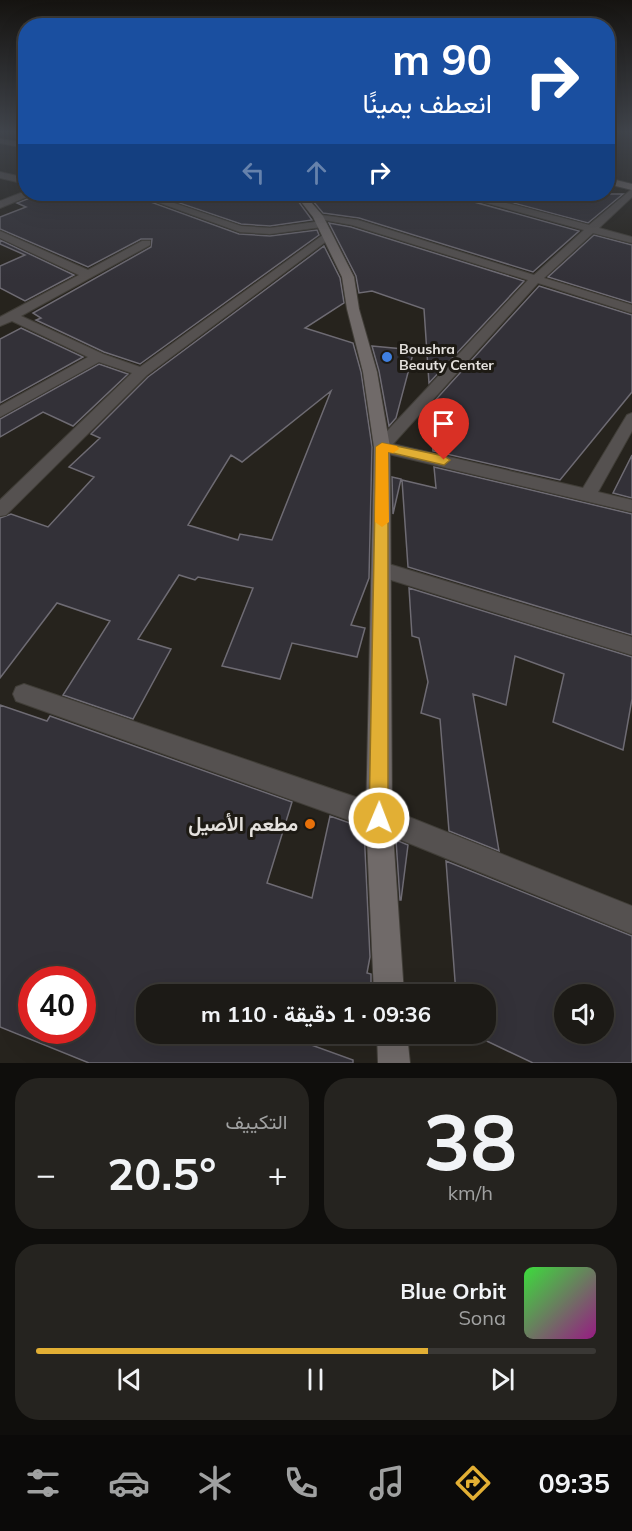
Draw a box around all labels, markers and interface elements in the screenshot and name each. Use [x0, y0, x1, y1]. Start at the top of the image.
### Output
text: 90 m [392, 33, 492, 86]
icon: right [513, 42, 591, 120]
text: انعطف يمينًا [362, 86, 492, 120]
icon: left [237, 156, 270, 189]
icon: ahead [300, 156, 333, 189]
icon: right [363, 156, 396, 189]
place label: Boushra Beauty Center [399, 340, 494, 374]
marker: Boushra Beauty Center [380, 350, 394, 364]
pin [418, 398, 469, 460]
icon: arrive [427, 407, 460, 440]
position arrow [347, 786, 411, 850]
place label: مطعم الأصيل [188, 811, 298, 837]
marker: مطعم الأصيل [303, 817, 317, 831]
speed limit sign: 40 [18, 966, 96, 1044]
map controls [554, 984, 614, 1044]
button: sound [554, 984, 614, 1044]
text: 09:36 · 1 دقيقة · 110 m [201, 1000, 431, 1028]
text: 38 [423, 1092, 517, 1190]
text: التكييف [225, 1109, 288, 1134]
text: 20.5° [107, 1145, 216, 1201]
text: − [36, 1153, 56, 1194]
text: + [268, 1153, 288, 1194]
text: km/h [448, 1180, 493, 1205]
text: Blue Orbit [400, 1277, 506, 1305]
text: Sona [458, 1305, 506, 1330]
icon: previous [113, 1363, 146, 1396]
icon: pause [299, 1363, 332, 1396]
icon: next [486, 1363, 519, 1396]
icon: filters [22, 1462, 64, 1504]
icon: car [108, 1462, 150, 1504]
icon: climate [194, 1462, 236, 1504]
icon: phone [280, 1462, 322, 1504]
icon: music [366, 1462, 408, 1504]
icon: directions [452, 1462, 494, 1504]
text: 09:35 [538, 1466, 610, 1500]

